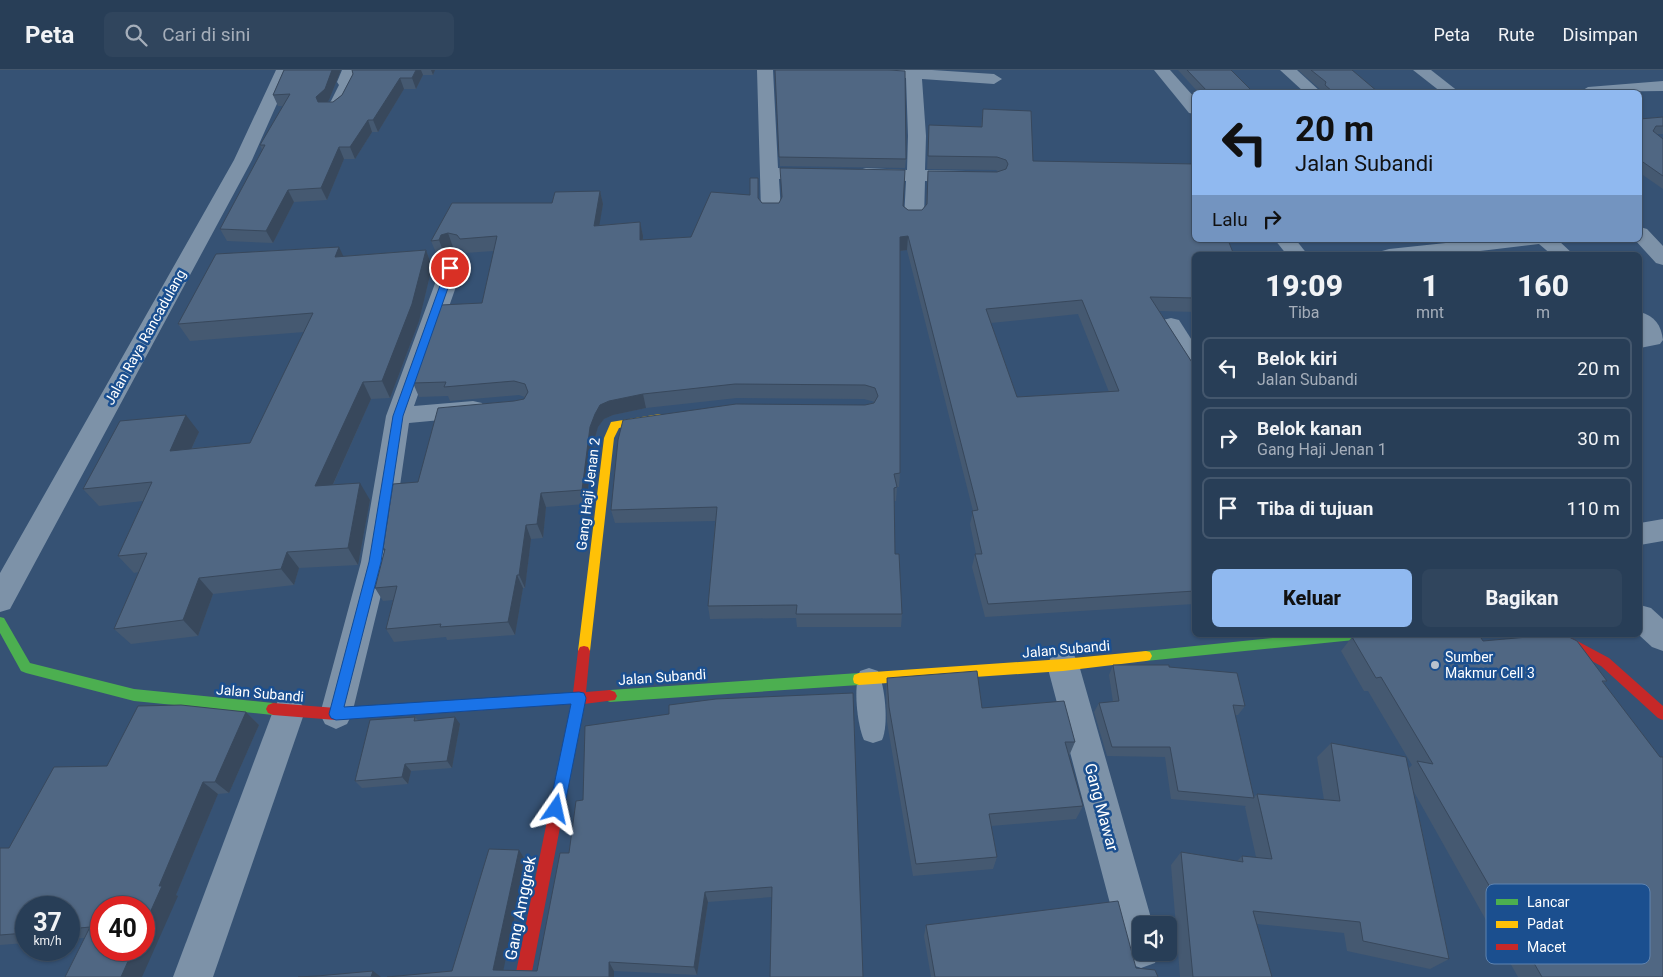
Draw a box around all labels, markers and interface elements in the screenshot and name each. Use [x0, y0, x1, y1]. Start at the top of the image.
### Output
search box [104, 12, 454, 57]
text: Peta [25, 21, 74, 49]
icon: search [122, 21, 150, 49]
text: Cari di sini [162, 23, 250, 46]
text: Peta [1434, 24, 1470, 45]
text: Rute [1498, 24, 1535, 45]
text: Disimpan [1563, 24, 1638, 45]
text: 20 m [1295, 109, 1374, 150]
icon: left [1212, 110, 1277, 175]
text: Jalan Subandi [1295, 151, 1433, 176]
icon: right [1258, 205, 1286, 233]
text: Lalu [1212, 208, 1248, 231]
pin [429, 247, 471, 289]
icon: arrive [436, 254, 464, 282]
street label: Jalan Raya Rancadulang [101, 266, 189, 408]
text: 19:09 [1265, 268, 1343, 303]
text: 1 [1421, 268, 1439, 303]
text: 160 [1517, 268, 1569, 303]
text: Tiba [1288, 303, 1320, 322]
text: mnt [1416, 303, 1444, 322]
text: m [1536, 303, 1550, 322]
text: Belok kiri [1257, 347, 1337, 370]
icon: left [1214, 354, 1242, 382]
text: 20 m [1577, 357, 1620, 380]
text: Jalan Subandi [1257, 370, 1358, 389]
text: Belok kanan [1257, 417, 1362, 440]
icon: right [1214, 424, 1242, 452]
text: 30 m [1577, 427, 1620, 450]
street label: Gang Haji Jenan 2 [573, 437, 603, 551]
text: Gang Haji Jenan 1 [1257, 440, 1387, 459]
icon: arrive [1214, 494, 1242, 522]
text: Tiba di tujuan [1257, 497, 1373, 520]
text: 110 m [1567, 497, 1620, 520]
button: Keluar [1212, 569, 1412, 627]
button: Bagikan [1422, 569, 1622, 627]
street label: Jalan Subandi [1021, 637, 1111, 661]
place label: Sumber Makmur Cell 3 [1445, 649, 1535, 681]
marker: Sumber Makmur Cell 3 [1429, 659, 1441, 671]
street label: Jalan Subandi [617, 666, 707, 688]
street label: Jalan Subandi [215, 681, 305, 705]
street label: Gang Mawar [1081, 761, 1123, 854]
position arrow [529, 782, 581, 834]
street label: Gang Amggrek [501, 854, 540, 962]
legend [1486, 884, 1650, 964]
text: Lancar [1527, 894, 1570, 910]
speed limit sign: 40 [90, 896, 155, 961]
text: 37 [33, 908, 62, 937]
map controls [1132, 916, 1177, 961]
button: sound [1132, 916, 1177, 961]
text: Padat [1527, 916, 1564, 932]
text: km/h [33, 934, 62, 948]
text: Macet [1527, 939, 1567, 955]

